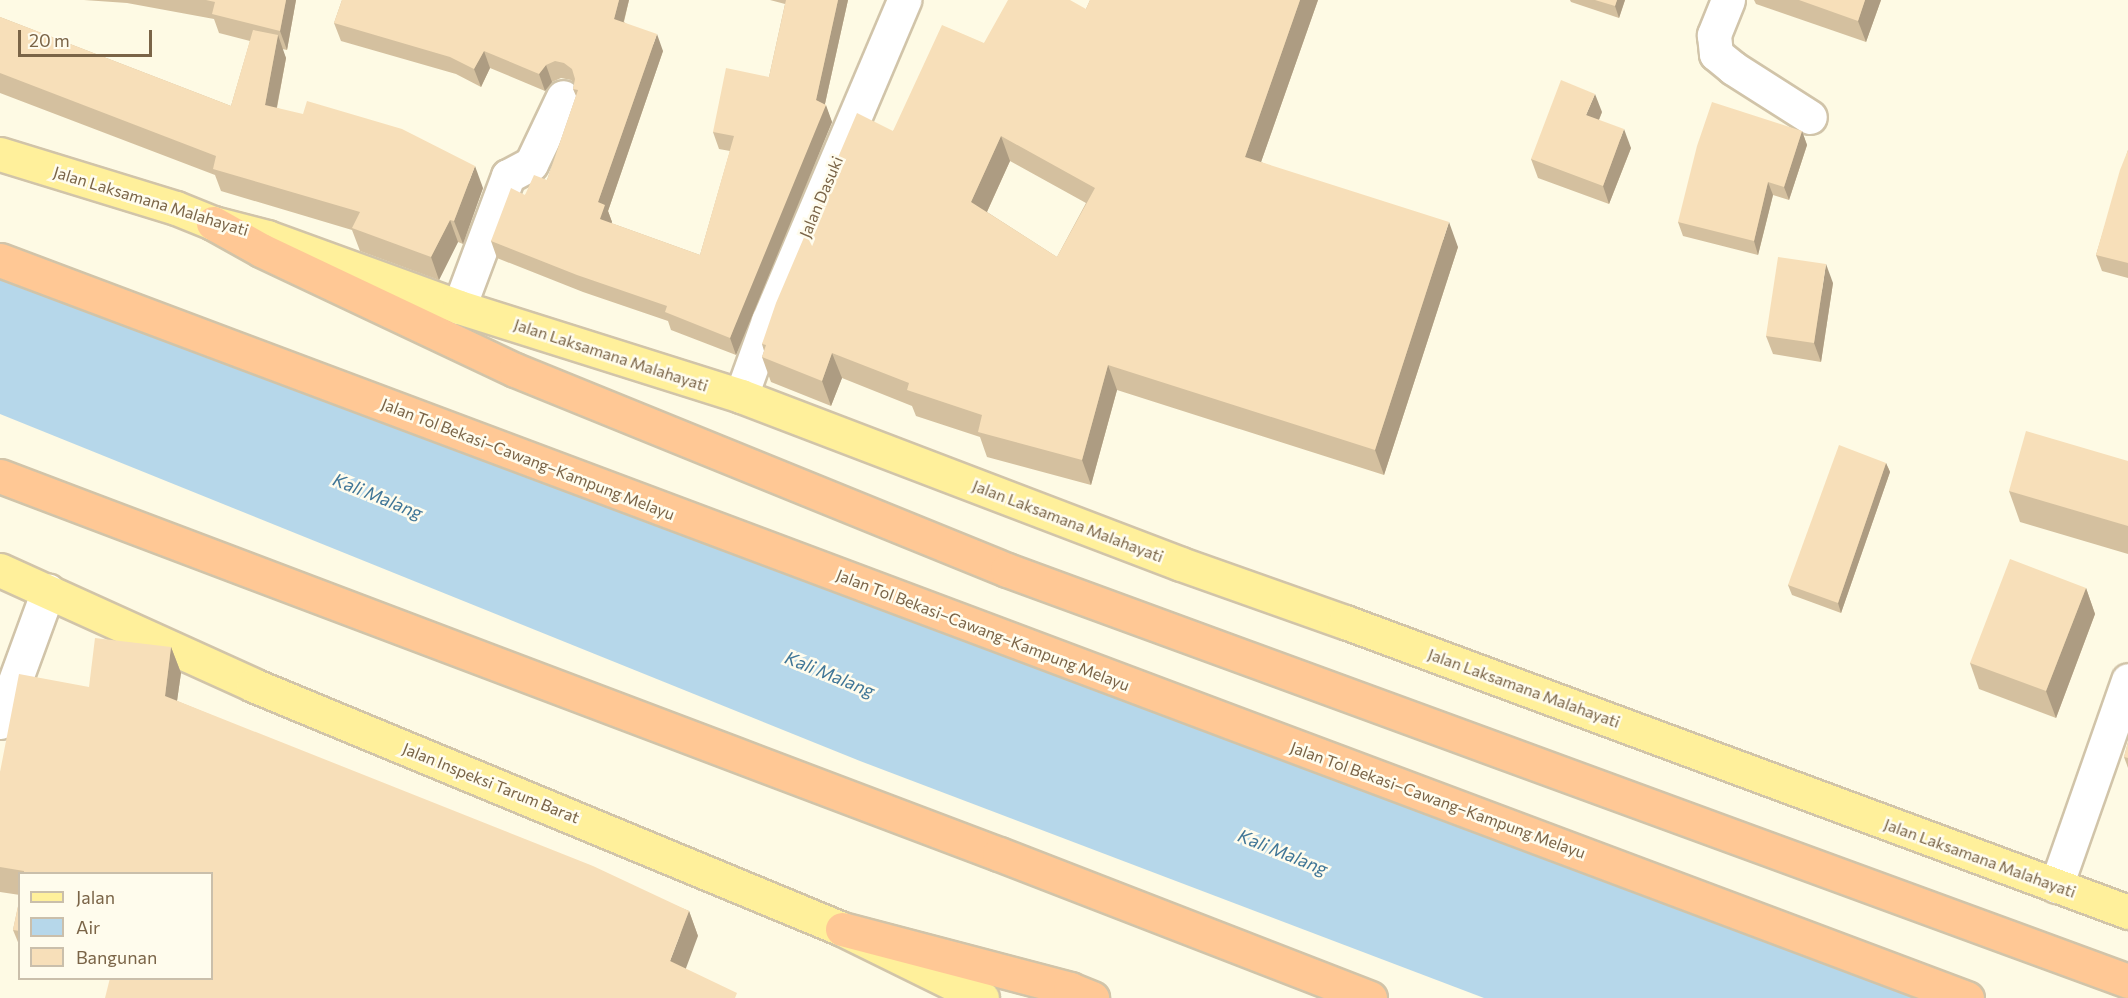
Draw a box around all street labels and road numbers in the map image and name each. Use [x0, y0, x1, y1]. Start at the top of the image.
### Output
street label: Jalan Dasuki [795, 153, 847, 241]
street label: Jalan Laksamana Malahayati [51, 162, 251, 240]
street label: Jalan Laksamana Malahayati [512, 315, 710, 395]
street label: Jalan Tol Bekasi–Cawang–Kampung Melayu [379, 394, 677, 524]
street label: Jalan Laksamana Malahayati [970, 476, 1166, 566]
street label: Jalan Tol Bekasi–Cawang–Kampung Melayu [834, 565, 1132, 695]
street label: Jalan Laksamana Malahayati [1425, 644, 1623, 732]
street label: Jalan Tol Bekasi–Cawang–Kampung Melayu [1288, 738, 1588, 862]
street label: Jalan Inspeksi Tarum Barat [400, 739, 582, 827]
street label: Jalan Laksamana Malahayati [1881, 814, 2079, 902]

